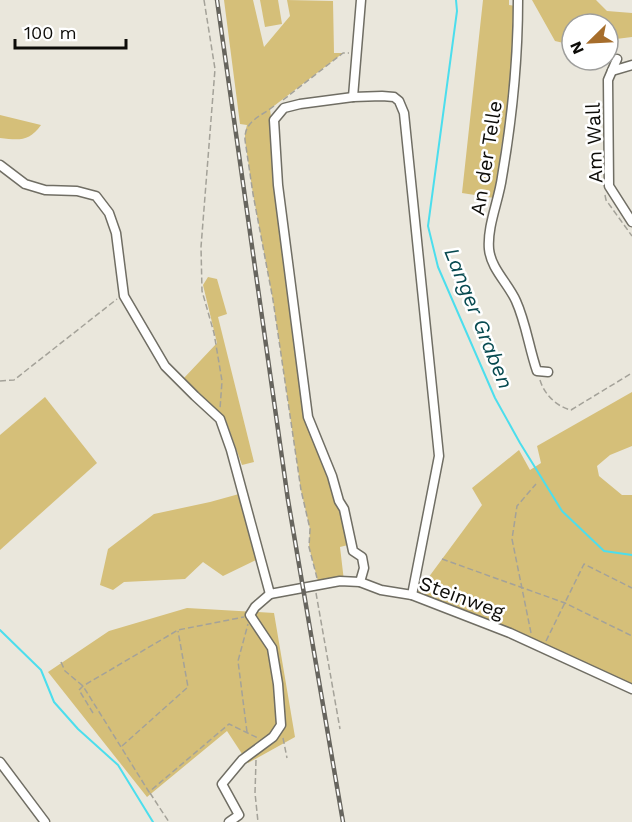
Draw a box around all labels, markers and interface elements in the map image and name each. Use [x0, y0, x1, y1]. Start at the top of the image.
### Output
scale bar [15, 12, 126, 50]
north arrow [560, 12, 620, 72]
text: 100 m [24, 22, 77, 43]
text: N [566, 39, 588, 57]
street label: An der Telle [465, 99, 507, 217]
street label: Am Wall [581, 102, 607, 184]
water label: Langer Graben [439, 244, 519, 392]
street label: Steinweg [416, 571, 508, 624]

